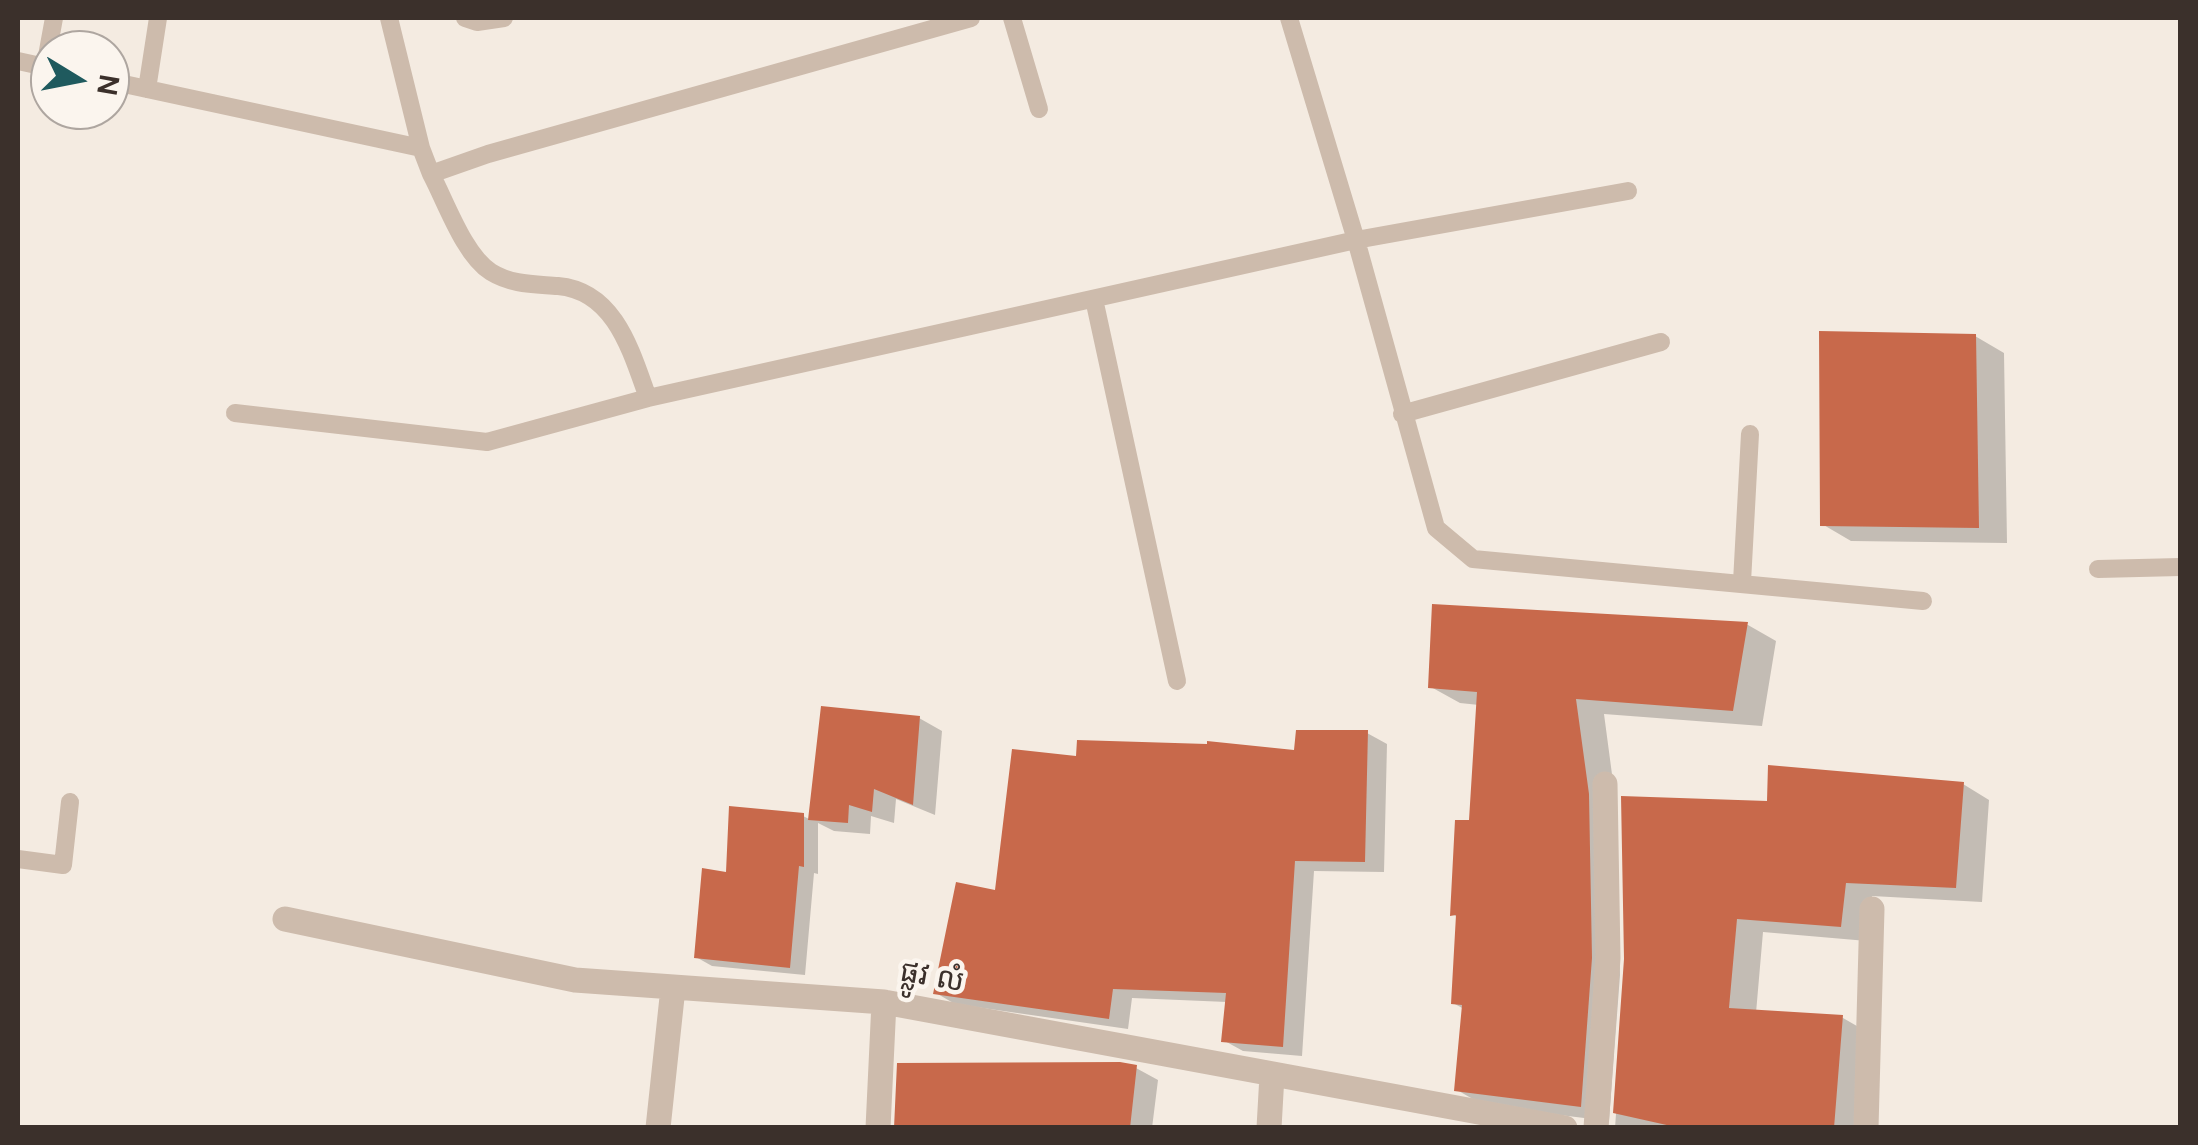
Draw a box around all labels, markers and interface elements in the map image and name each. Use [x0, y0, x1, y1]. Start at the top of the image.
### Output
north arrow [30, 30, 130, 130]
text: N [88, 72, 128, 98]
street label: ផ្លូវ លំ [897, 955, 967, 1001]

